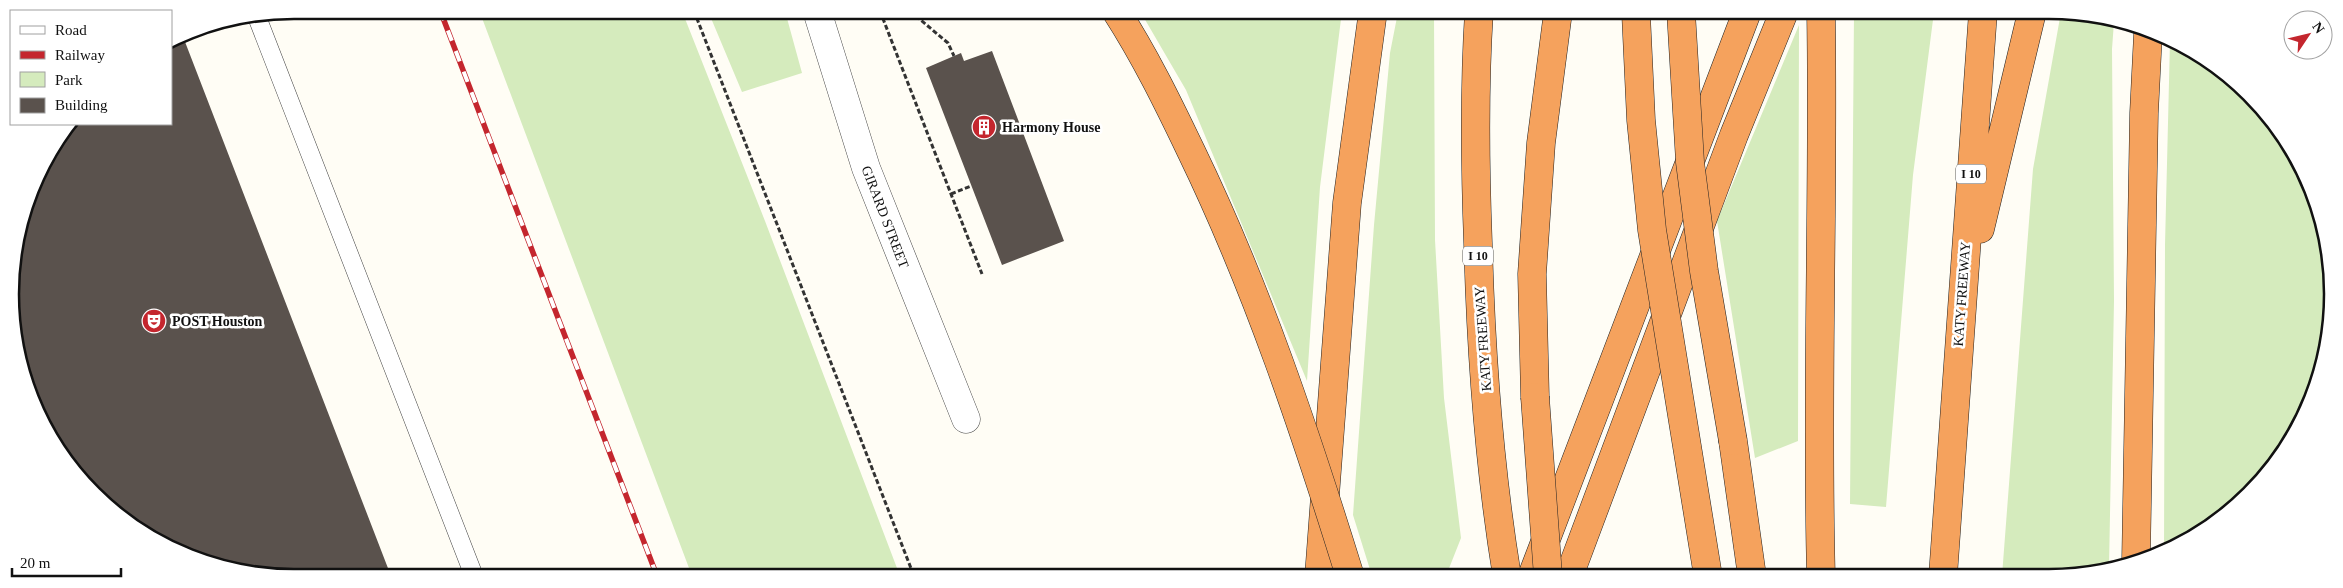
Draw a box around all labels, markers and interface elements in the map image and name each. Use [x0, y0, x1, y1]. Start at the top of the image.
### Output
legend [10, 10, 172, 125]
north arrow [2283, 10, 2333, 60]
text: N [2309, 19, 2327, 36]
text: Road [55, 22, 87, 38]
text: Railway [55, 47, 105, 63]
text: Park [55, 72, 83, 88]
text: Building [55, 97, 108, 113]
building icon: Harmony House [971, 114, 997, 140]
place label: Harmony House [1002, 120, 1100, 135]
street label: GIRARD STREET [859, 164, 912, 271]
road number: I 10 [1956, 164, 1986, 183]
street label: KATY FREEWAY [1951, 241, 1973, 347]
road number: I 10 [1463, 247, 1493, 266]
street label: KATY FREEWAY [1472, 286, 1494, 392]
theatre icon: POST Houston [141, 308, 167, 334]
place label: POST Houston [172, 314, 263, 329]
scale bar [12, 546, 121, 578]
text: 20 m [20, 555, 51, 571]

